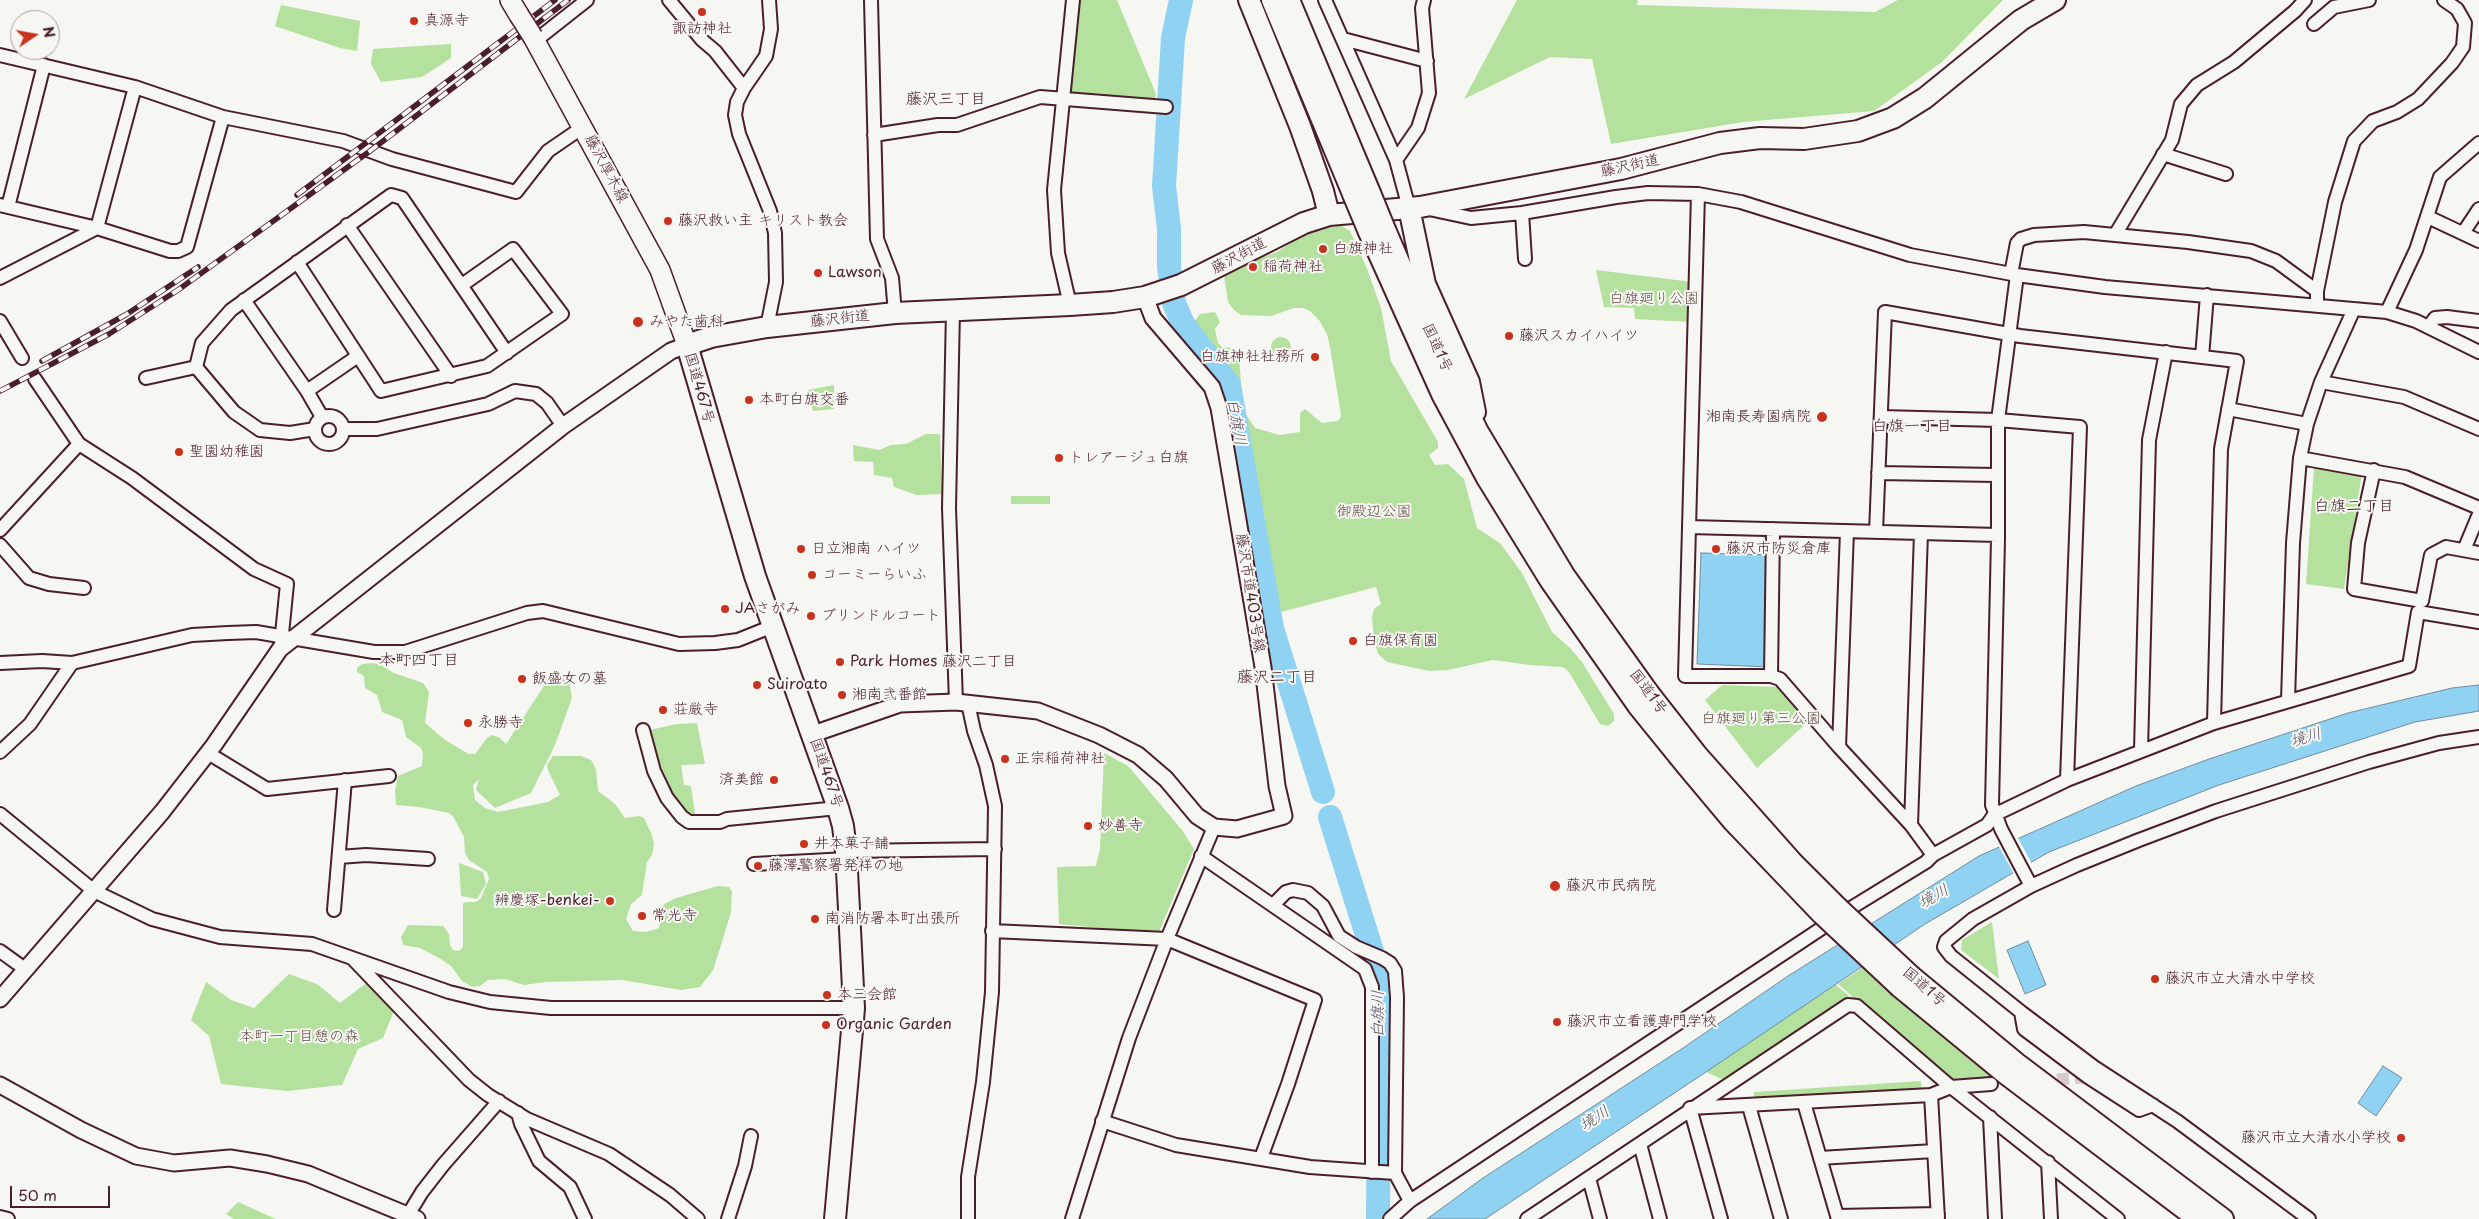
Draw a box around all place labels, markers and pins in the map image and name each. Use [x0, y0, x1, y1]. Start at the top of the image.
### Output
marker: 諏訪神社 [696, 6, 708, 18]
place label: 真源寺 [424, 12, 469, 30]
marker: 真源寺 [408, 15, 420, 27]
place label: 諏訪神社 [672, 20, 732, 38]
place label: 藤沢救い主 キリスト教会 [678, 212, 848, 230]
marker: 藤沢救い主 キリスト教会 [662, 215, 674, 227]
place label: 白旗神社 [1333, 240, 1393, 258]
marker: 白旗神社 [1317, 243, 1329, 255]
place label: 稲荷神社 [1263, 258, 1323, 276]
marker: 稲荷神社 [1247, 261, 1259, 273]
place label: Lawson [828, 264, 882, 282]
marker: Lawson [812, 267, 824, 279]
place label: みやた歯科 [649, 313, 724, 331]
marker: みやた歯科 [631, 315, 645, 329]
place label: 藤沢スカイハイツ [1519, 327, 1639, 345]
marker: 藤沢スカイハイツ [1503, 330, 1515, 342]
place label: 白旗神社社務所 [1200, 348, 1305, 366]
marker: 白旗神社社務所 [1309, 351, 1321, 363]
place label: 本町白旗交番 [759, 391, 849, 409]
marker: 本町白旗交番 [743, 394, 755, 406]
place label: 湘南長寿園病院 [1706, 408, 1811, 426]
marker: 湘南長寿園病院 [1815, 410, 1829, 424]
place label: 聖園幼稚園 [189, 443, 264, 461]
marker: 聖園幼稚園 [173, 446, 185, 458]
place label: トレアージュ白旗 [1069, 449, 1188, 467]
marker: トレアージュ白旗 [1053, 452, 1065, 464]
place label: 日立湘南 ハイツ [811, 540, 921, 558]
place label: 藤沢市防災倉庫 [1726, 540, 1831, 558]
marker: 日立湘南 ハイツ [795, 543, 807, 555]
marker: 藤沢市防災倉庫 [1710, 543, 1722, 555]
place label: コーミーらいふ [822, 566, 927, 584]
marker: コーミーらいふ [806, 569, 818, 581]
place label: JAさがみ [735, 600, 800, 618]
marker: JAさがみ [719, 603, 731, 615]
place label: ブリンドルコート [821, 607, 941, 625]
marker: ブリンドルコート [805, 610, 817, 622]
place label: 白旗保育園 [1363, 632, 1438, 650]
marker: 白旗保育園 [1347, 635, 1359, 647]
place label: Park Homes 藤沢二丁目 [850, 653, 1017, 671]
marker: Park Homes 藤沢二丁目 [834, 656, 846, 668]
place label: 飯盛女の墓 [532, 670, 607, 688]
marker: 飯盛女の墓 [516, 673, 528, 685]
place label: Suiroato [767, 676, 828, 694]
marker: Suiroato [751, 679, 763, 691]
place label: 湘南弐番館 [852, 686, 927, 704]
marker: 湘南弐番館 [836, 689, 848, 701]
place label: 荘厳寺 [673, 701, 718, 719]
marker: 荘厳寺 [657, 704, 669, 716]
place label: 永勝寺 [478, 714, 523, 732]
marker: 永勝寺 [462, 717, 474, 729]
place label: 正宗稲荷神社 [1015, 750, 1105, 768]
marker: 正宗稲荷神社 [999, 753, 1011, 765]
place label: 済美館 [719, 771, 764, 789]
marker: 済美館 [768, 774, 780, 786]
place label: 妙善寺 [1098, 817, 1143, 835]
marker: 妙善寺 [1082, 820, 1094, 832]
place label: 井本菓子舗 [814, 835, 889, 853]
marker: 井本菓子舗 [798, 838, 810, 850]
place label: 藤澤警察署発祥の地 [768, 857, 903, 875]
marker: 藤澤警察署発祥の地 [752, 860, 764, 872]
place label: 藤沢市民病院 [1566, 877, 1656, 895]
marker: 藤沢市民病院 [1548, 879, 1562, 893]
place label: 辨慶塚-benkei- [495, 892, 600, 910]
marker: 辨慶塚-benkei- [604, 895, 616, 907]
place label: 常光寺 [652, 907, 697, 925]
marker: 常光寺 [636, 910, 648, 922]
place label: 南消防署本町出張所 [825, 910, 960, 928]
marker: 南消防署本町出張所 [809, 913, 821, 925]
place label: 藤沢市立大清水中学校 [2165, 970, 2315, 988]
marker: 藤沢市立大清水中学校 [2149, 973, 2161, 985]
place label: 本三会館 [837, 986, 897, 1004]
marker: 本三会館 [821, 989, 833, 1001]
place label: 藤沢市立看護専門学校 [1567, 1013, 1717, 1031]
place label: Organic Garden [836, 1016, 952, 1034]
marker: 藤沢市立看護専門学校 [1551, 1016, 1563, 1028]
marker: Organic Garden [820, 1019, 832, 1031]
place label: 藤沢市立大清水小学校 [2241, 1129, 2391, 1147]
marker: 藤沢市立大清水小学校 [2395, 1132, 2407, 1144]

